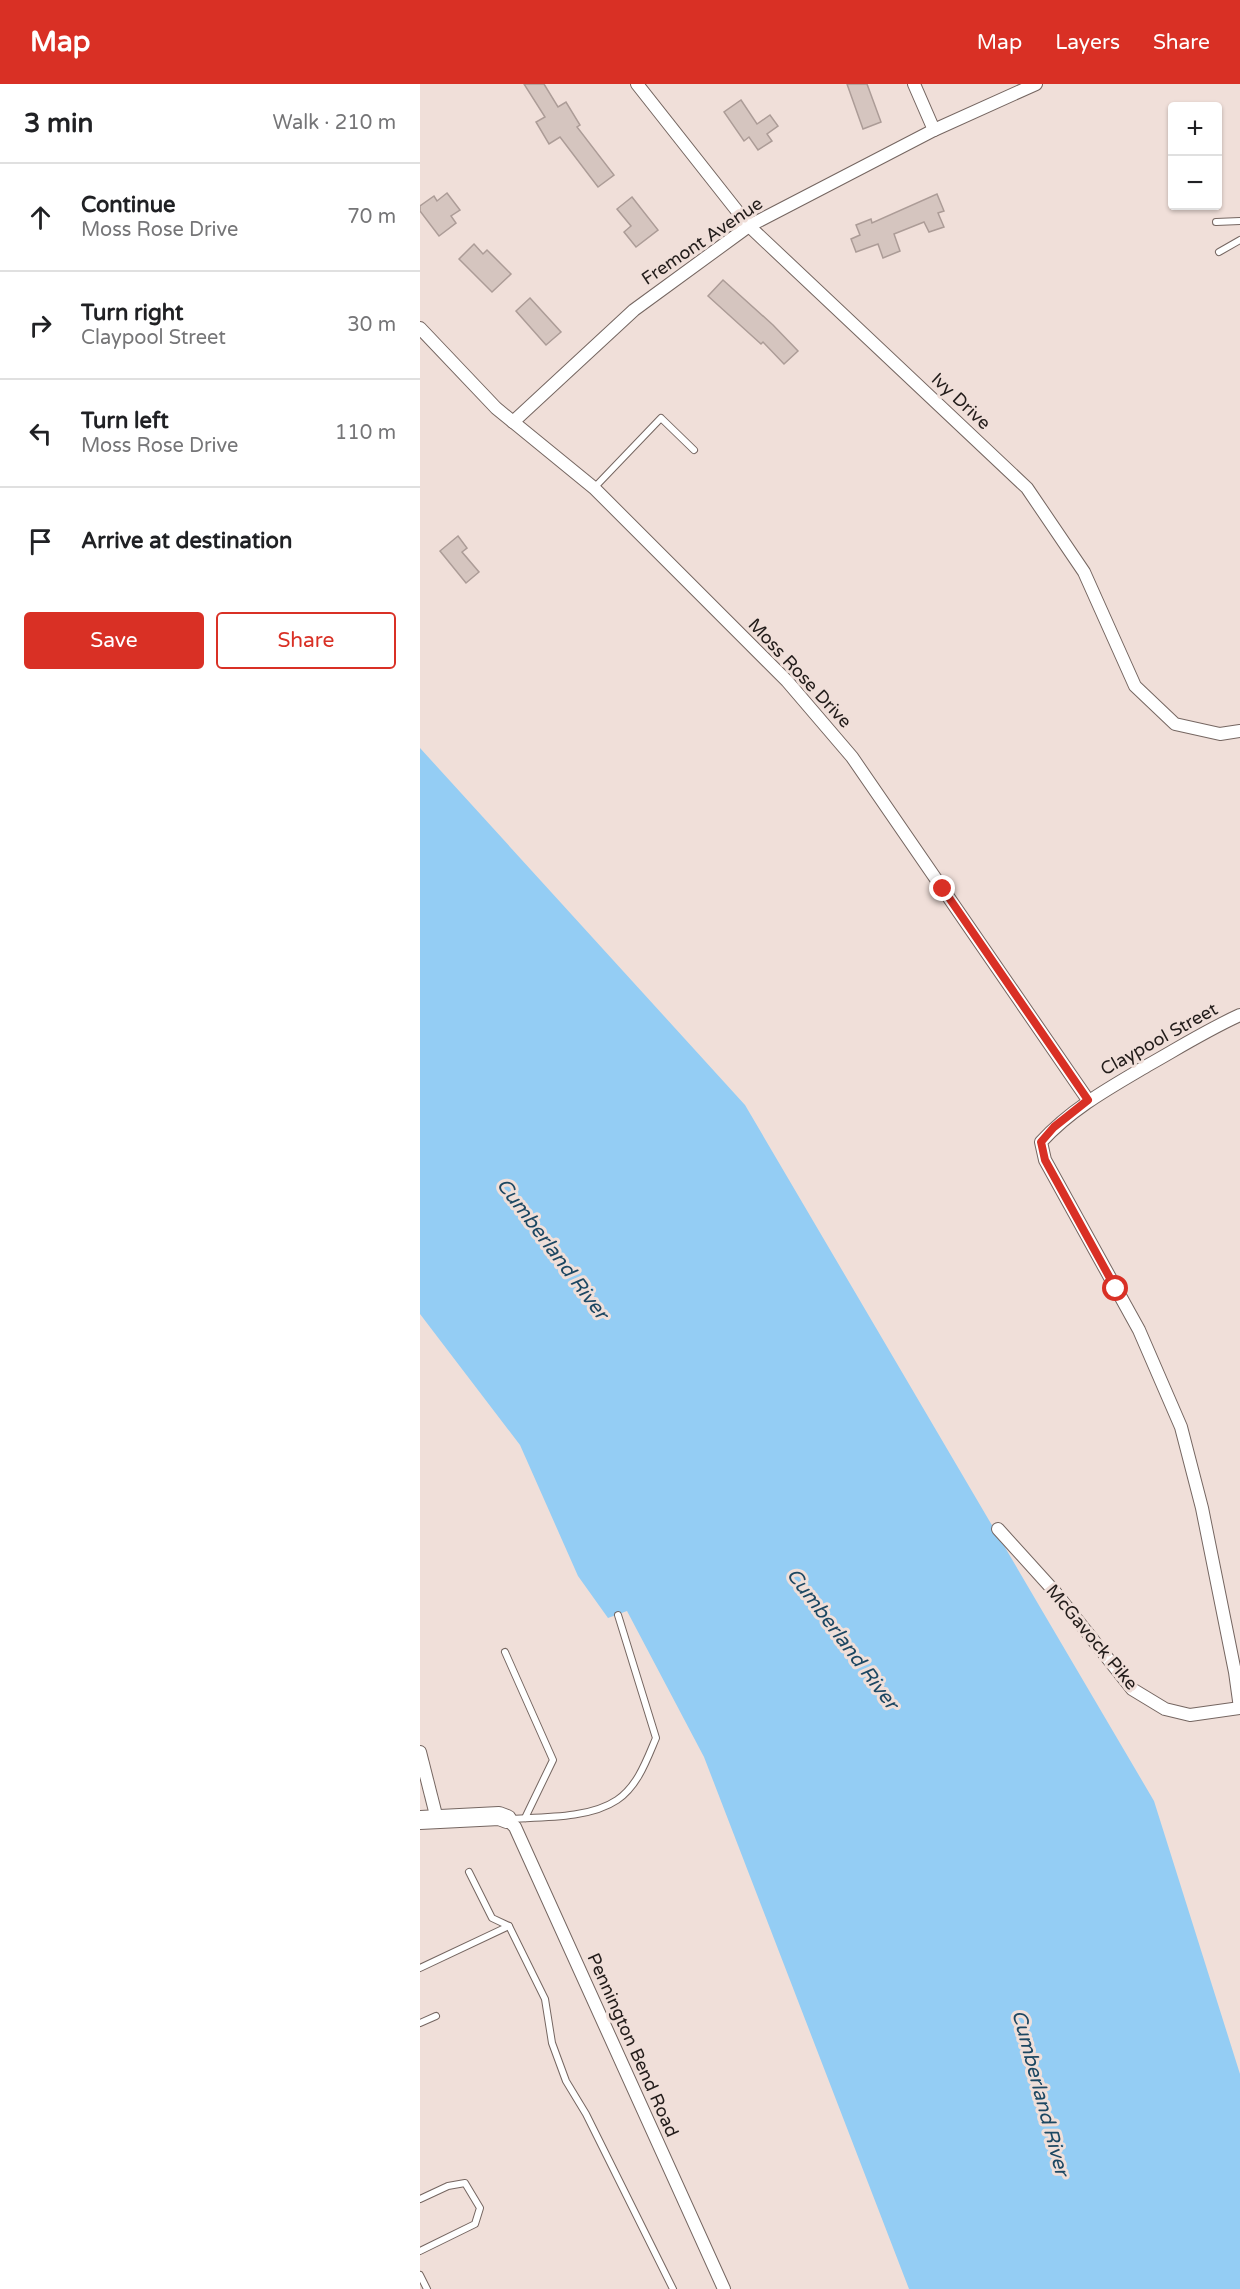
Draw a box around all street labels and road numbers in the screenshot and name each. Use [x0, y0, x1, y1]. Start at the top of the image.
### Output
street label: Fremont Avenue [637, 192, 767, 290]
street label: Ivy Drive [927, 368, 995, 434]
street label: Moss Rose Drive [744, 614, 856, 732]
street label: Claypool Street [1097, 998, 1221, 1080]
street label: McGavock Pike [1042, 1580, 1142, 1694]
street label: Pennington Bend Road [582, 1950, 684, 2140]

